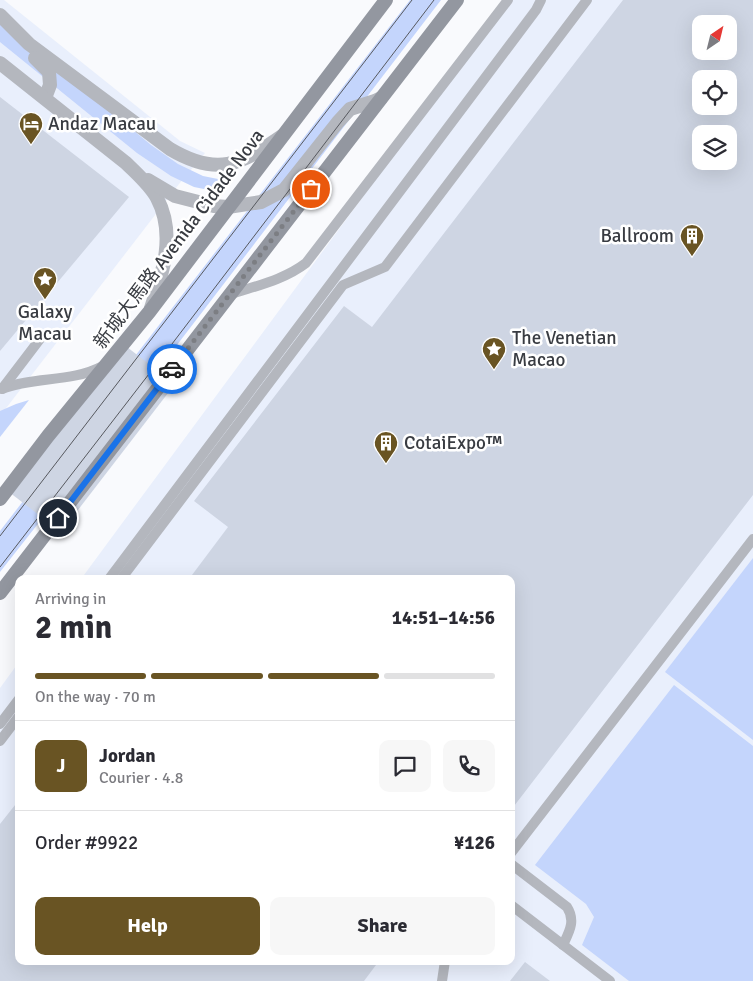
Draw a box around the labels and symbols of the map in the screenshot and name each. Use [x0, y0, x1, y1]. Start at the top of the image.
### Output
north arrow [692, 15, 738, 60]
hotel icon: Andaz Macau [18, 111, 44, 145]
place label: Andaz Macau [48, 112, 156, 136]
street label: 新城大馬路 Avenida Cidade Nova [89, 124, 269, 354]
pin [290, 168, 332, 210]
building icon: Ballroom [679, 223, 705, 257]
place label: Ballroom [600, 224, 674, 248]
place icon: Galaxy Macau [32, 266, 58, 300]
place label: Galaxy Macau [18, 300, 72, 346]
place label: The Venetian Macao [512, 326, 617, 372]
place icon: The Venetian Macao [481, 336, 507, 370]
courier [147, 344, 197, 394]
building icon: CotaiExpo™ [373, 430, 399, 464]
place label: CotaiExpo™ [404, 431, 502, 455]
pin [37, 497, 79, 539]

